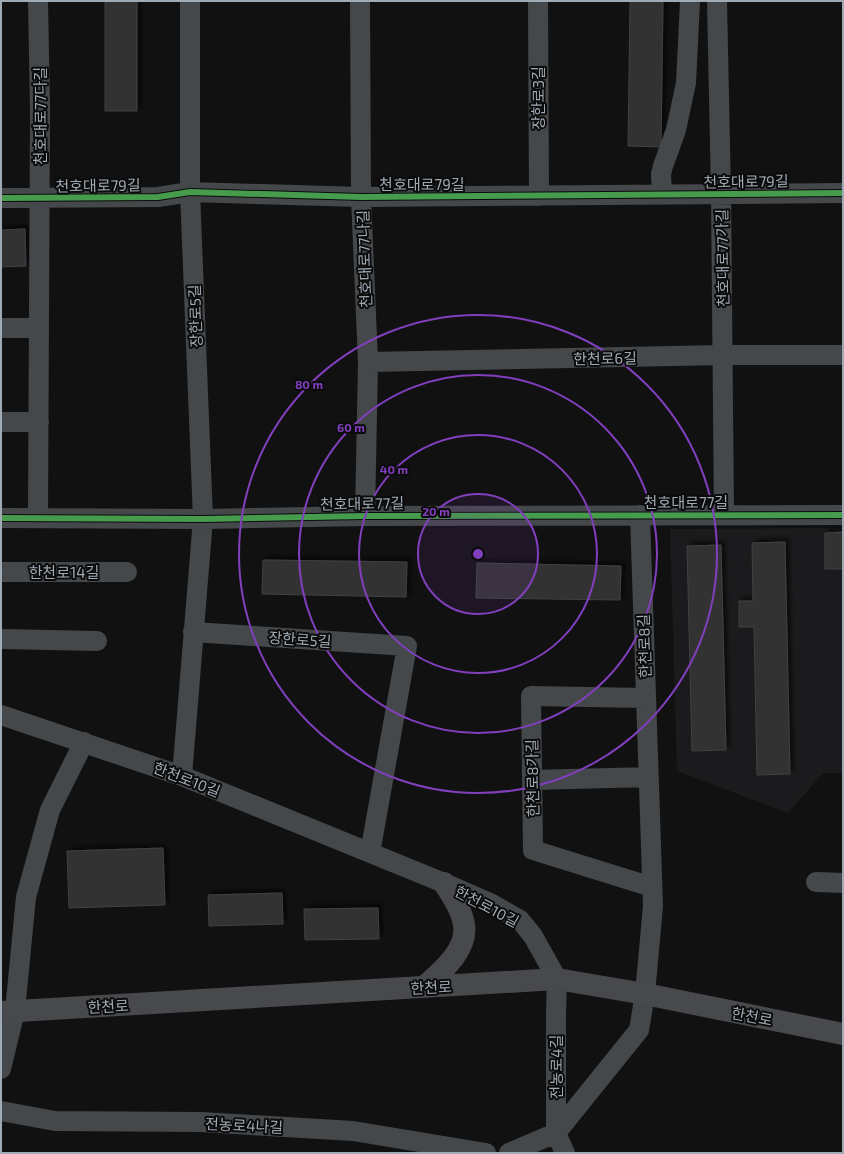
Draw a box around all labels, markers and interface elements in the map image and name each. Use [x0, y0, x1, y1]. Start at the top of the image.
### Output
street label: 장한로3길 [529, 66, 547, 130]
street label: 천호대로77다길 [31, 67, 49, 165]
street label: 천호대로79길 [703, 171, 789, 191]
street label: 천호대로79길 [55, 175, 141, 195]
street label: 천호대로79길 [379, 175, 465, 193]
street label: 천호대로77가길 [712, 209, 732, 307]
street label: 천호대로77나길 [353, 210, 375, 308]
street label: 장한로5길 [185, 284, 205, 348]
street label: 한천로6길 [573, 348, 637, 368]
text: 80 m [295, 377, 323, 391]
text: 60 m [337, 420, 365, 434]
text: 40 m [380, 462, 408, 476]
street label: 천호대로77길 [320, 493, 404, 513]
street label: 천호대로77길 [644, 493, 728, 511]
text: 20 m [422, 504, 450, 518]
centre of rings [471, 547, 485, 561]
street label: 한천로14길 [29, 563, 99, 581]
street label: 한천로8길 [634, 614, 654, 678]
street label: 장한로5길 [268, 628, 332, 650]
street label: 한천로8가길 [522, 739, 542, 817]
street label: 한천로10길 [151, 758, 223, 800]
street label: 한천로10길 [452, 882, 522, 930]
street label: 한천로 [410, 977, 452, 997]
street label: 한천로 [87, 996, 129, 1016]
street label: 한천로 [730, 1003, 774, 1029]
street label: 전농로4길 [547, 1035, 565, 1099]
street label: 전농로4나길 [204, 1114, 284, 1136]

